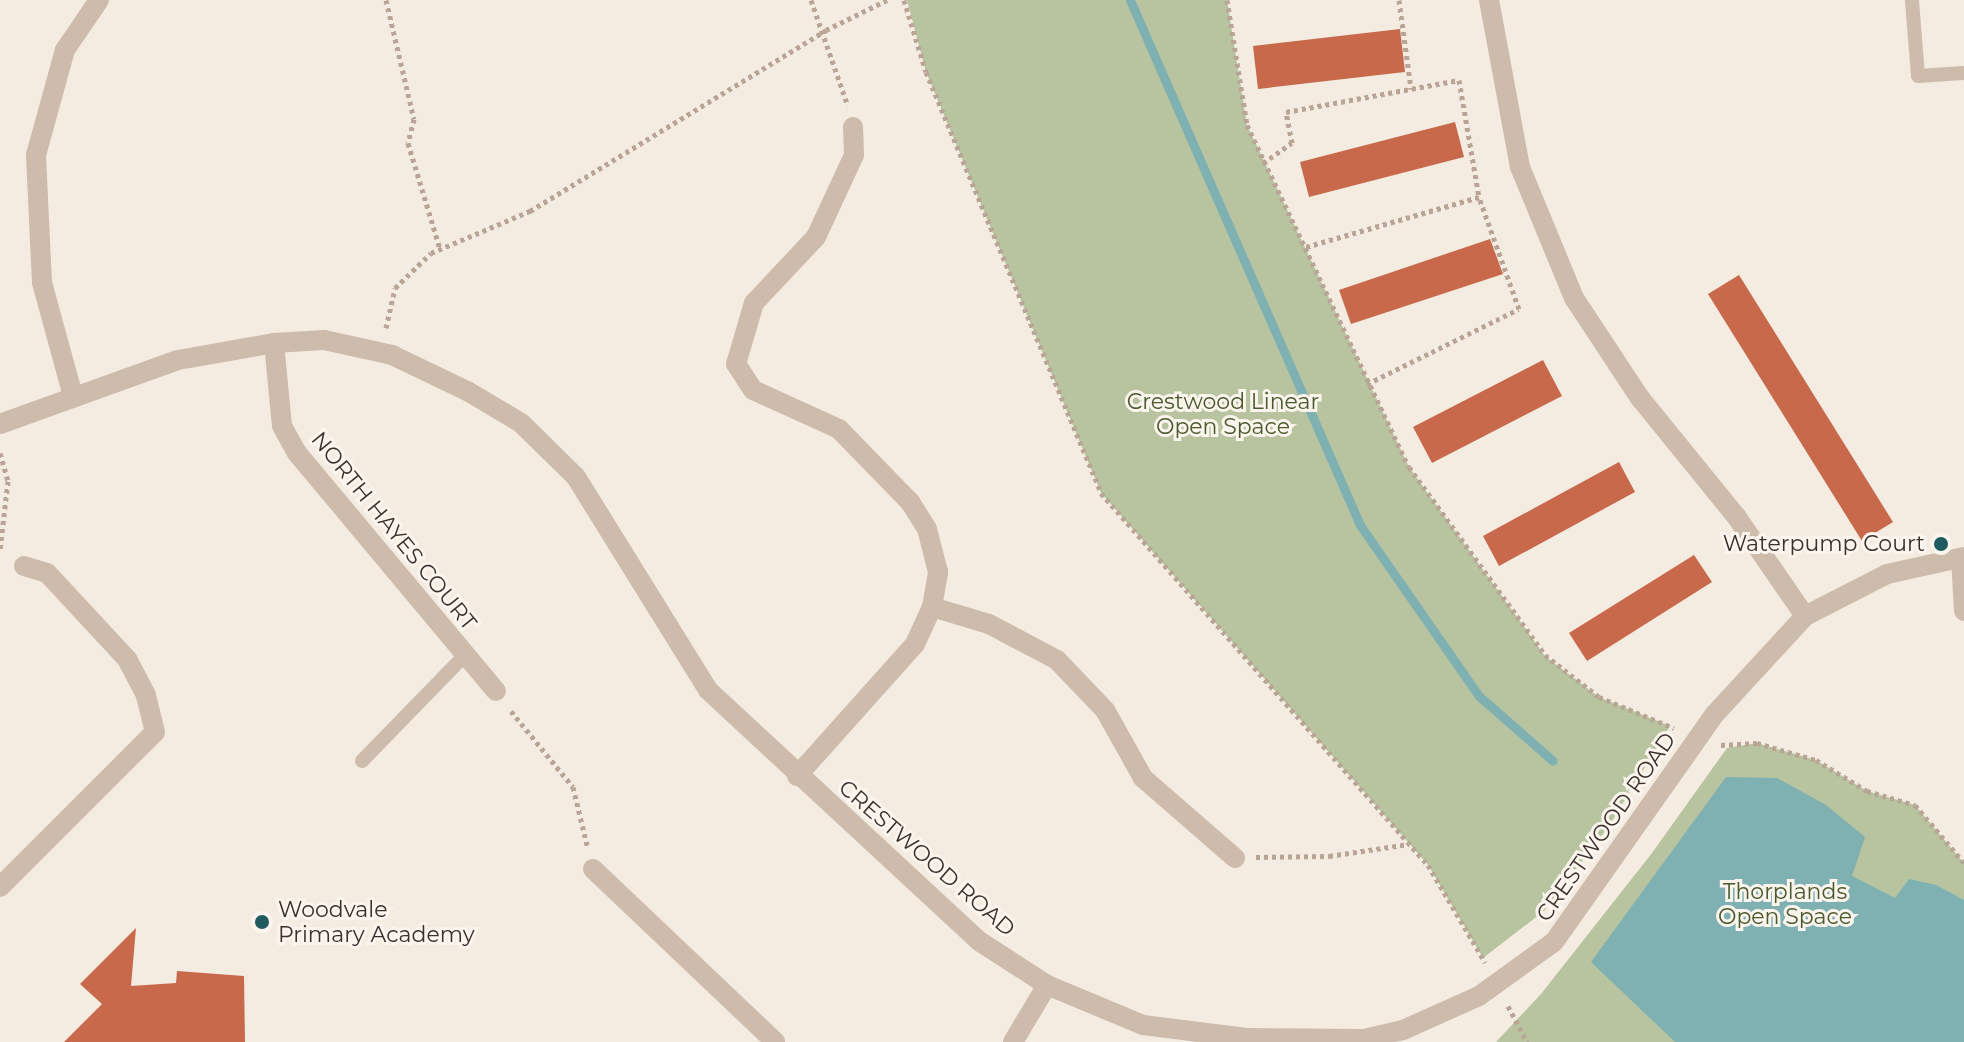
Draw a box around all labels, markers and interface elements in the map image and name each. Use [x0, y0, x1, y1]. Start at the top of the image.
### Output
park label: Crestwood Linear Open Space [1127, 388, 1319, 440]
street label: NORTH HAYES COURT [306, 426, 482, 636]
place label: Waterpump Court [1723, 531, 1925, 557]
marker: Waterpump Court [1932, 535, 1950, 553]
street label: CRESTWOOD ROAD [1531, 727, 1681, 927]
street label: CRESTWOOD ROAD [833, 774, 1021, 942]
park label: Thorplands Open Space [1718, 878, 1852, 930]
place label: Woodvale Primary Academy [278, 896, 475, 948]
marker: Woodvale Primary Academy [253, 913, 271, 931]

